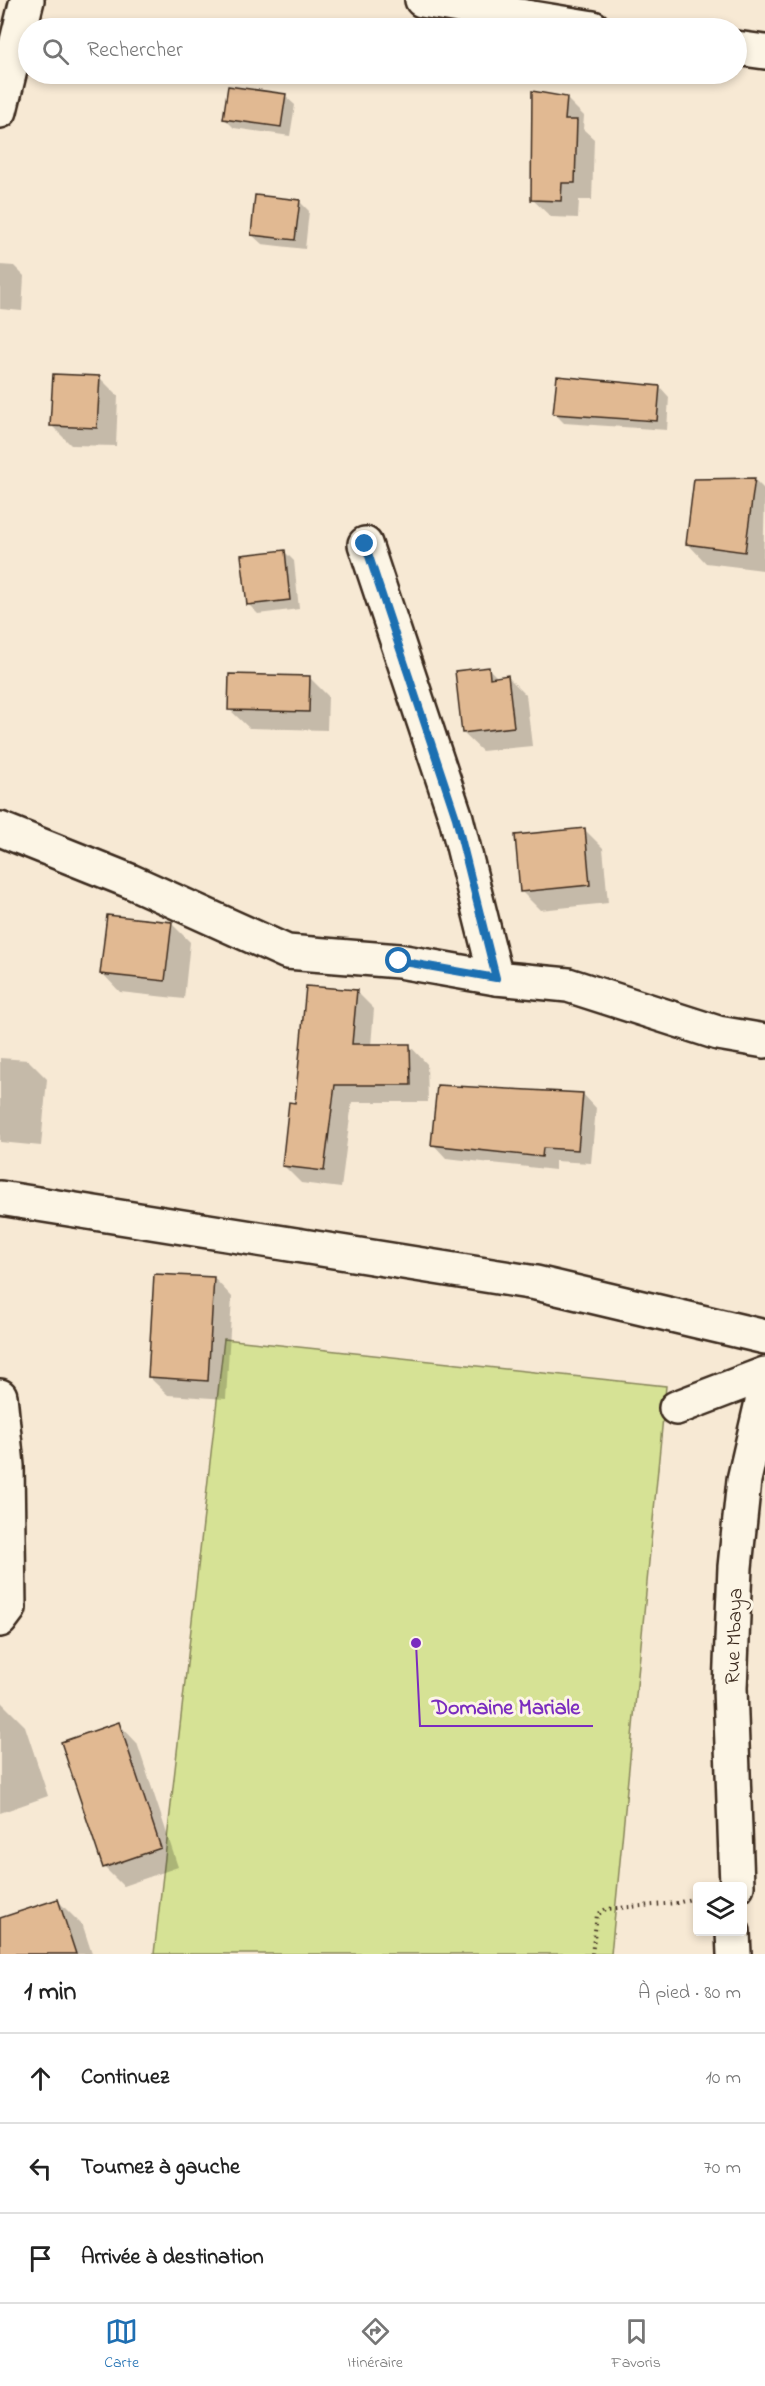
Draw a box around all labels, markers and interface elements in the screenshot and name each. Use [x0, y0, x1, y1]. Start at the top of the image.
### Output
search box [18, 18, 747, 84]
icon: search [39, 35, 72, 68]
text: Rechercher [87, 35, 183, 67]
route end [351, 530, 377, 556]
route start [385, 947, 411, 973]
street label: Rue Mbaya [718, 1587, 754, 1685]
callout: Domaine Mariale [420, 1686, 593, 1726]
text: Domaine Mariale [431, 1693, 581, 1725]
map controls [693, 1882, 747, 1936]
button: layers [693, 1882, 747, 1936]
text: 1 min [24, 1974, 76, 2012]
text: À pied · 80 m [638, 1979, 741, 2008]
icon: ahead [24, 2062, 57, 2095]
text: Continuez [81, 2062, 169, 2094]
text: 10 m [705, 2064, 741, 2093]
icon: left [24, 2152, 57, 2185]
text: Tournez à gauche [81, 2152, 240, 2184]
text: 70 m [704, 2154, 741, 2183]
icon: arrive [24, 2242, 57, 2275]
text: Arrivée à destination [81, 2242, 264, 2274]
tab: Carte [104, 2315, 139, 2375]
tab: Itinéraire [347, 2315, 403, 2375]
tab: Favoris [611, 2315, 661, 2375]

